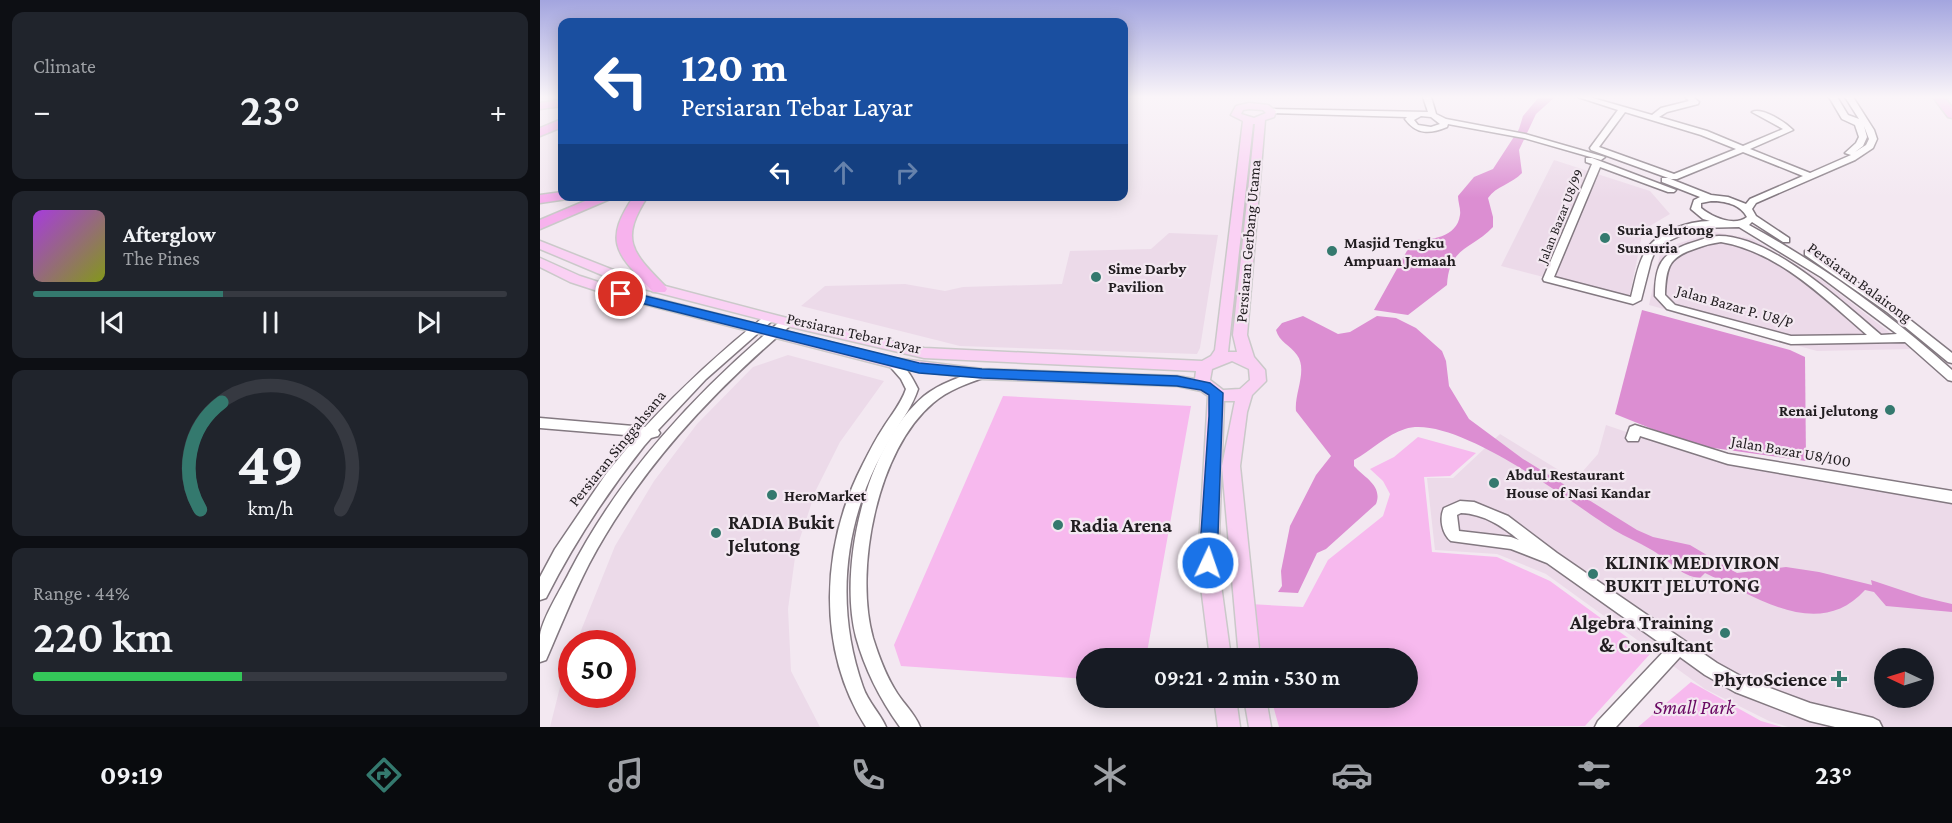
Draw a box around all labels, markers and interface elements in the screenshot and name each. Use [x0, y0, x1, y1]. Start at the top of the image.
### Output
icon: left [582, 42, 660, 120]
text: 120 m [681, 43, 787, 90]
text: Climate [33, 55, 96, 77]
text: 23° [240, 85, 300, 135]
text: − [33, 92, 50, 129]
text: + [490, 92, 507, 129]
text: Persiaran Tebar Layar [681, 92, 913, 122]
icon: left [764, 156, 797, 189]
icon: ahead [827, 156, 860, 189]
icon: right [890, 156, 923, 189]
street label: Persiaran Gerbang Utama [1232, 158, 1265, 323]
street label: Jalan Bazar U8/99 [1533, 166, 1586, 267]
place label: Suria Jelutong Sunsuria [1617, 221, 1714, 256]
text: Afterglow [123, 222, 216, 247]
marker: Suria Jelutong Sunsuria [1598, 231, 1612, 245]
place label: Masjid Tengku Ampuan Jemaah [1343, 234, 1456, 269]
street label: Persiaran Balairong [1804, 239, 1915, 326]
marker: Masjid Tengku Ampuan Jemaah [1325, 244, 1339, 258]
text: The Pines [123, 247, 200, 269]
place label: Sime Darby Pavilion [1108, 260, 1186, 295]
pin [595, 268, 646, 319]
marker: Sime Darby Pavilion [1089, 270, 1103, 284]
icon: arrive [604, 277, 637, 310]
street label: Jalan Bazar P. U8/P [1672, 281, 1795, 332]
icon: previous [96, 306, 129, 339]
icon: pause [254, 306, 287, 339]
icon: next [412, 306, 445, 339]
street label: Persiaran Tebar Layar [785, 309, 923, 358]
street label: Persiaran Singgahsana [565, 386, 670, 510]
place label: Renai Jelutong [1779, 402, 1878, 419]
marker: Renai Jelutong [1883, 403, 1897, 417]
text: 49 [236, 428, 304, 497]
street label: Jalan Bazar U8/100 [1728, 432, 1852, 471]
place label: Abdul Restaurant House of Nasi Kandar [1505, 466, 1651, 501]
marker: Abdul Restaurant House of Nasi Kandar [1487, 476, 1501, 490]
place label: HeroMarket [784, 487, 867, 504]
marker: HeroMarket [765, 488, 779, 502]
text: km/h [247, 496, 294, 520]
place label: RADIA Bukit Jelutong [726, 511, 835, 556]
place label: Radia Arena [1070, 514, 1172, 536]
marker: Radia Arena [1051, 518, 1065, 532]
marker: RADIA Bukit Jelutong [709, 526, 723, 540]
position arrow [1176, 531, 1240, 595]
place label: KLINIK MEDIVIRON BUKIT JELUTONG [1605, 551, 1780, 596]
marker: KLINIK MEDIVIRON BUKIT JELUTONG [1586, 567, 1600, 581]
text: Range · 44% [33, 582, 130, 604]
place label: Algebra Training & Consultant [1569, 611, 1714, 656]
text: 220 km [33, 612, 173, 662]
marker: Algebra Training & Consultant [1718, 626, 1732, 640]
speed limit sign: 50 [558, 630, 636, 708]
north arrow [1874, 648, 1934, 708]
map controls [1874, 648, 1934, 708]
text: 09:21 · 2 min · 530 m [1154, 665, 1340, 690]
place label: PhytoScience [1713, 668, 1827, 690]
marker: PhytoScience [1832, 672, 1846, 686]
park label: Small Park [1653, 696, 1736, 718]
icon: directions [363, 754, 405, 796]
icon: music [605, 754, 647, 796]
icon: phone [847, 754, 889, 796]
icon: climate [1089, 754, 1131, 796]
icon: car [1331, 754, 1373, 796]
icon: filters [1573, 754, 1615, 796]
text: 09:19 [100, 760, 163, 790]
text: 23° [1815, 760, 1852, 790]

